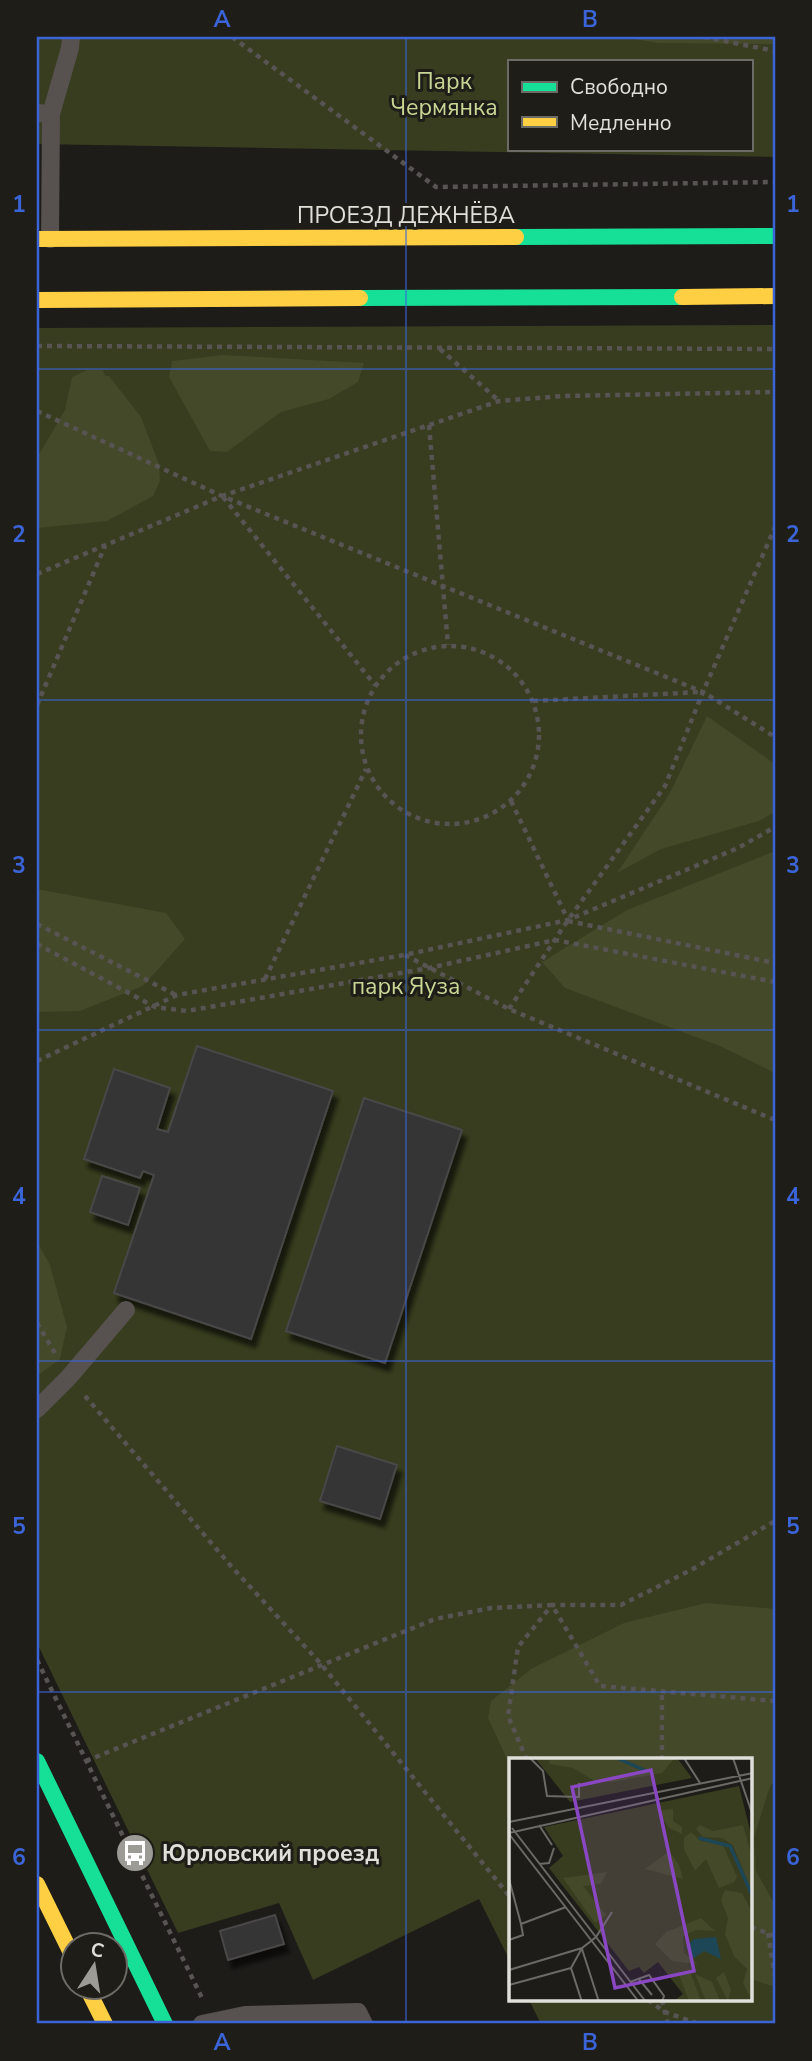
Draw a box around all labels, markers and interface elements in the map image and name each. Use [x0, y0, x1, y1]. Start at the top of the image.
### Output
text: A [213, 4, 231, 35]
text: B [582, 4, 598, 35]
legend [508, 60, 752, 150]
park label: Парк Чермянка [390, 66, 498, 123]
text: Свободно [570, 73, 668, 101]
text: Медленно [570, 109, 672, 137]
text: 1 [12, 189, 26, 220]
text: 1 [786, 189, 800, 220]
street label: ПРОЕЗД ДЕЖНЁВА [297, 200, 515, 231]
text: 2 [12, 519, 26, 550]
text: 2 [786, 519, 800, 550]
text: 3 [12, 850, 26, 881]
text: 3 [786, 850, 800, 881]
park label: парк Яуза [352, 971, 460, 1002]
text: 4 [12, 1181, 26, 1212]
text: 4 [786, 1181, 800, 1212]
text: 5 [12, 1511, 26, 1542]
text: 5 [786, 1511, 800, 1542]
inset map [509, 1758, 752, 2002]
bus stop icon: Юрловский проезд [114, 1832, 156, 1874]
place label: Юрловский проезд [162, 1838, 379, 1869]
text: 6 [12, 1842, 26, 1873]
text: 6 [786, 1842, 800, 1873]
north arrow [60, 1932, 130, 2002]
text: С [88, 1936, 106, 1964]
text: A [213, 2027, 231, 2058]
text: B [582, 2027, 598, 2058]

